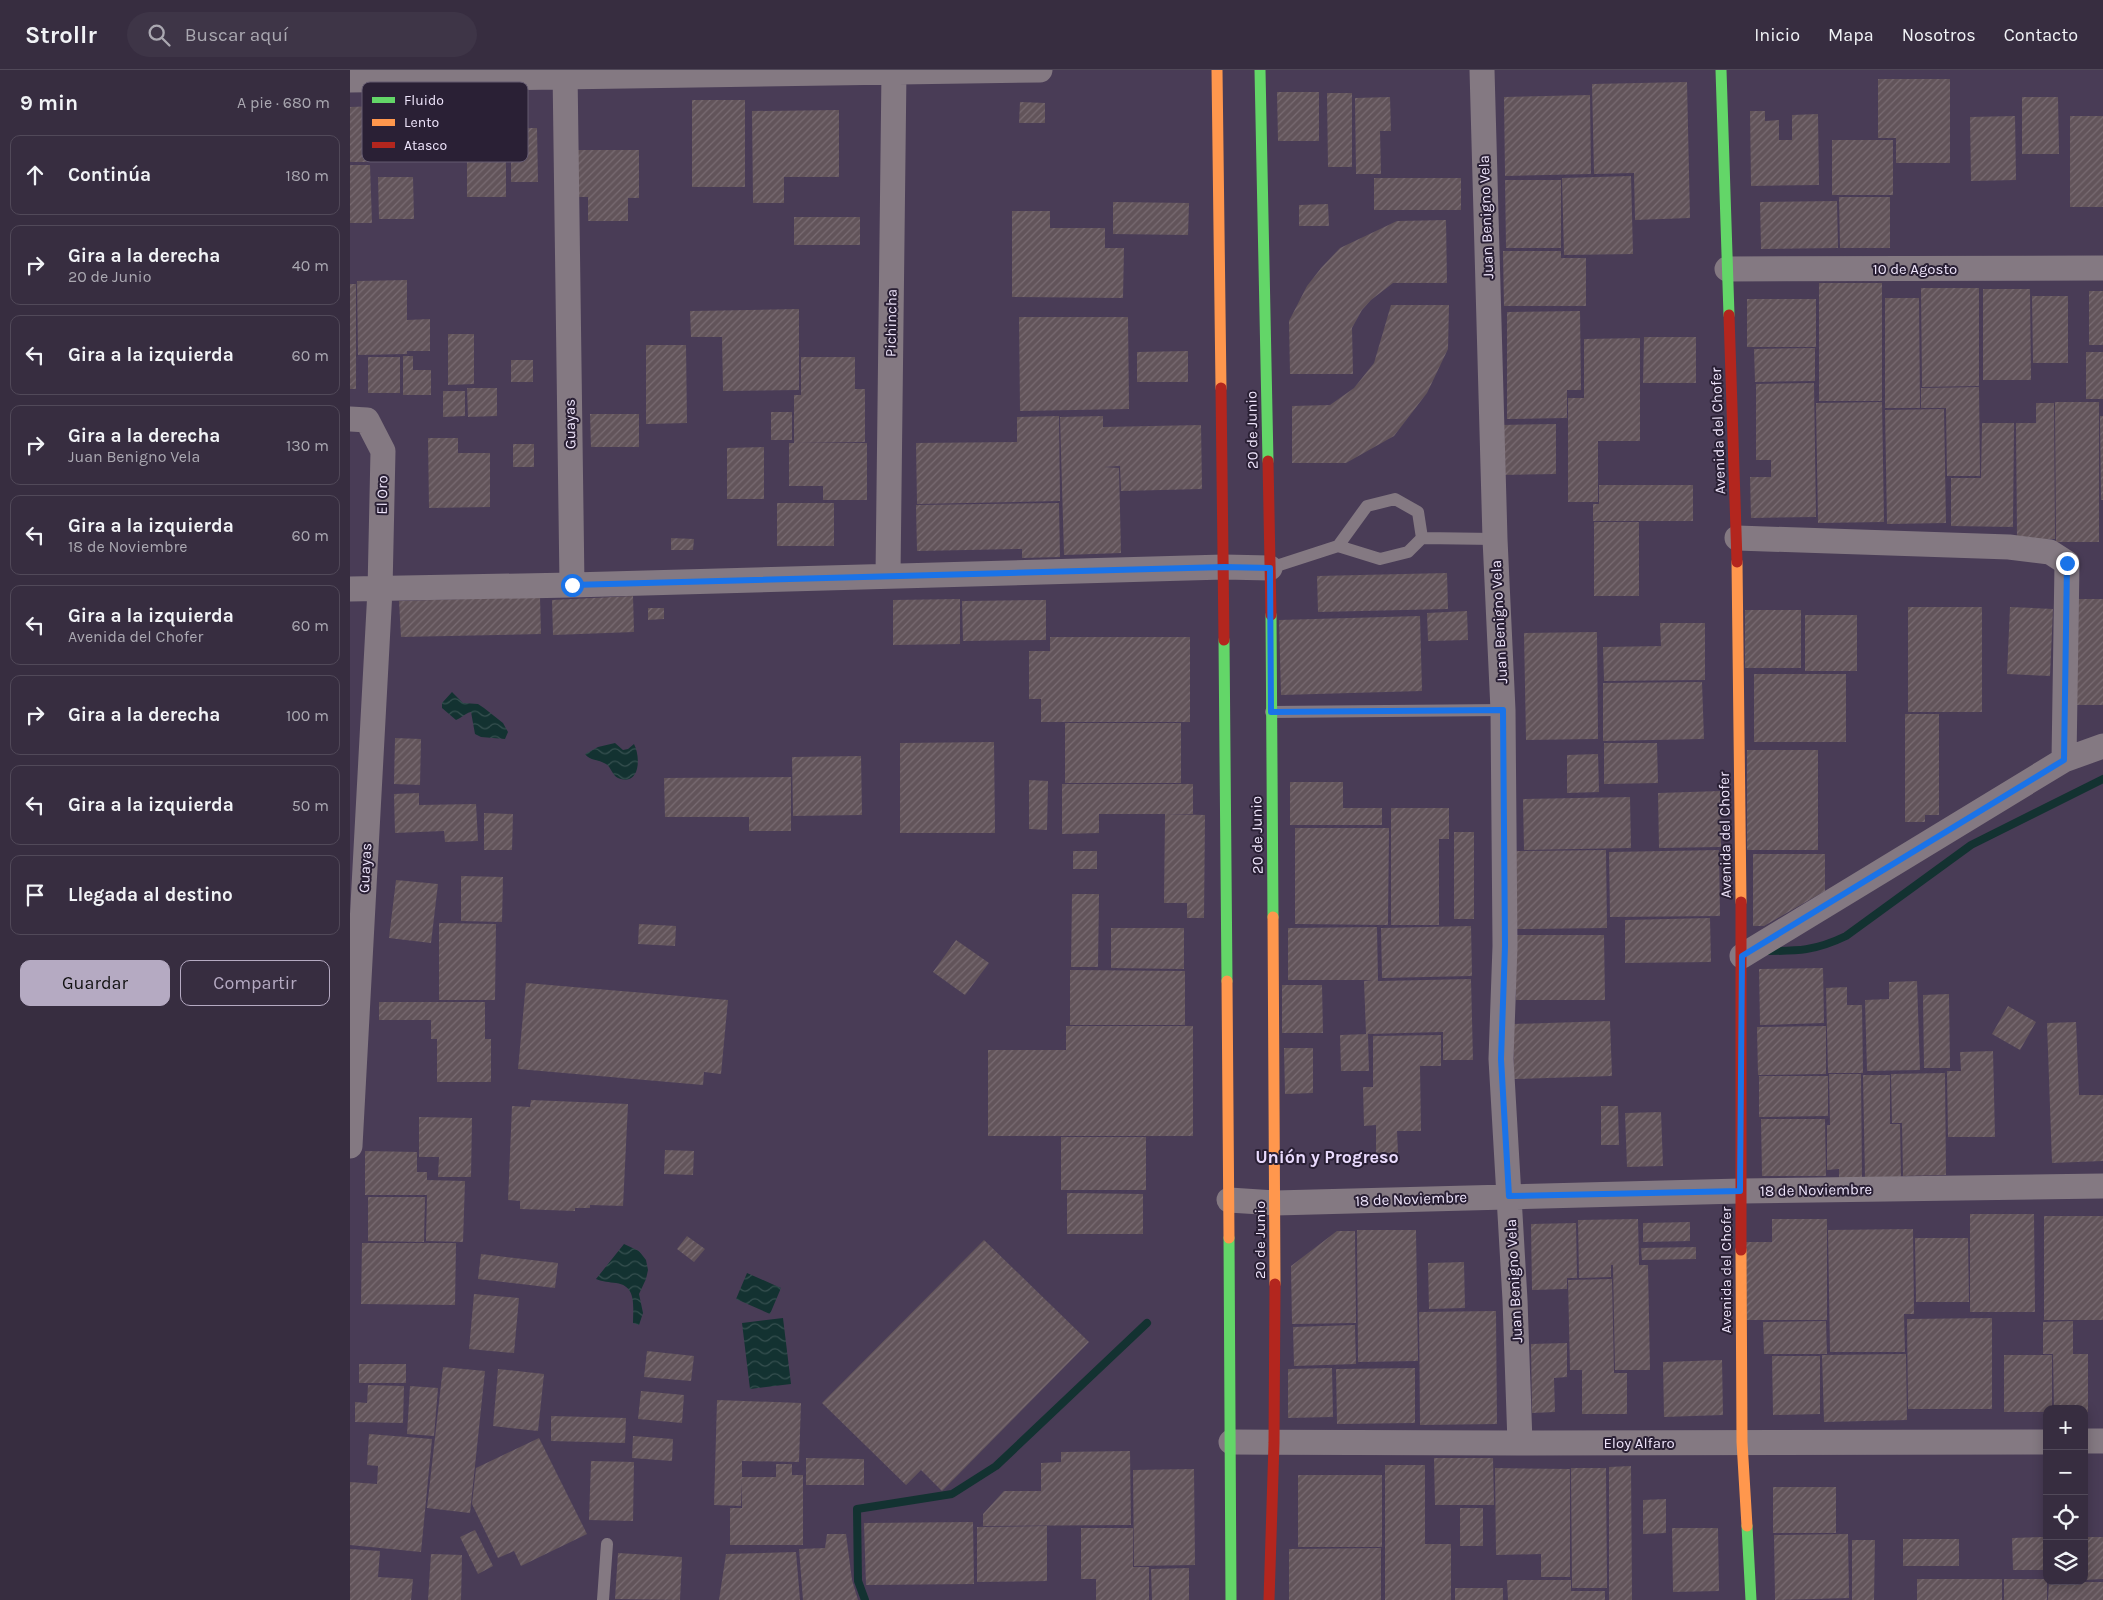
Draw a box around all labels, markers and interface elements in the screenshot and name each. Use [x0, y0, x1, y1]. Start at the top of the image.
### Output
search box [127, 12, 477, 57]
text: Strollr [25, 21, 97, 49]
icon: search [145, 21, 173, 49]
text: Buscar aquí [185, 24, 289, 46]
text: Inicio [1754, 24, 1800, 46]
text: Mapa [1828, 24, 1874, 46]
text: Nosotros [1902, 24, 1976, 46]
text: Contacto [2004, 24, 2078, 46]
legend [362, 82, 528, 162]
text: 9 min [20, 91, 78, 115]
text: Fluido [404, 92, 444, 109]
text: A pie · 680 m [237, 93, 330, 112]
text: Lento [404, 114, 439, 131]
text: Atasco [404, 137, 447, 154]
street label: Juan Benigno Vela [1475, 155, 1497, 279]
icon: ahead [21, 161, 49, 189]
text: Continúa [68, 164, 151, 186]
text: 180 m [286, 166, 329, 185]
text: Gira a la derecha [68, 245, 220, 267]
icon: right [21, 251, 49, 279]
text: 40 m [292, 256, 329, 275]
street label: 10 de Agosto [1873, 260, 1957, 278]
text: 20 de Junio [68, 267, 151, 286]
street label: Pichincha [881, 289, 901, 357]
icon: left [21, 341, 49, 369]
text: Gira a la izquierda [68, 344, 234, 366]
text: 60 m [292, 346, 329, 365]
street label: Avenida del Chofer [1707, 367, 1729, 495]
street label: 20 de Junio [1242, 391, 1262, 469]
street label: Guayas [561, 399, 579, 449]
text: Gira a la derecha [68, 425, 220, 447]
icon: right [21, 431, 49, 459]
text: 130 m [286, 436, 329, 455]
text: Juan Benigno Vela [68, 447, 200, 466]
street label: El Oro [373, 475, 391, 515]
text: Gira a la izquierda [68, 515, 234, 537]
icon: left [21, 521, 49, 549]
text: 60 m [292, 526, 329, 545]
text: 18 de Noviembre [68, 537, 188, 556]
route end [2056, 552, 2079, 575]
street label: Juan Benigno Vela [1487, 560, 1511, 684]
route start [561, 574, 584, 597]
text: Gira a la izquierda [68, 605, 234, 627]
icon: left [21, 611, 49, 639]
text: 60 m [292, 616, 329, 635]
text: Avenida del Chofer [68, 627, 203, 646]
icon: right [21, 701, 49, 729]
text: Gira a la derecha [68, 704, 220, 726]
text: 100 m [286, 706, 329, 725]
street label: Avenida del Chofer [1715, 771, 1735, 899]
icon: left [21, 791, 49, 819]
text: Gira a la izquierda [68, 794, 234, 816]
text: 50 m [292, 796, 329, 815]
street label: 20 de Junio [1247, 796, 1267, 874]
street label: Guayas [355, 843, 375, 893]
icon: arrive [21, 881, 49, 909]
text: Llegada al destino [68, 884, 233, 906]
button: Guardar [20, 960, 170, 1006]
button: Compartir [180, 960, 330, 1006]
district label: Unión y Progreso [1255, 1146, 1399, 1168]
street label: 18 de Noviembre [1760, 1180, 1872, 1200]
street label: 18 de Noviembre [1355, 1188, 1467, 1210]
street label: 20 de Junio [1251, 1201, 1269, 1279]
street label: Avenida del Chofer [1717, 1206, 1735, 1333]
street label: Juan Benigno Vela [1502, 1219, 1526, 1343]
map controls [2043, 1405, 2088, 1585]
button: + [2043, 1405, 2088, 1450]
street label: Eloy Alfaro [1603, 1434, 1675, 1452]
button: − [2043, 1450, 2088, 1495]
button: locate [2043, 1495, 2088, 1540]
button: layers [2043, 1540, 2088, 1585]

